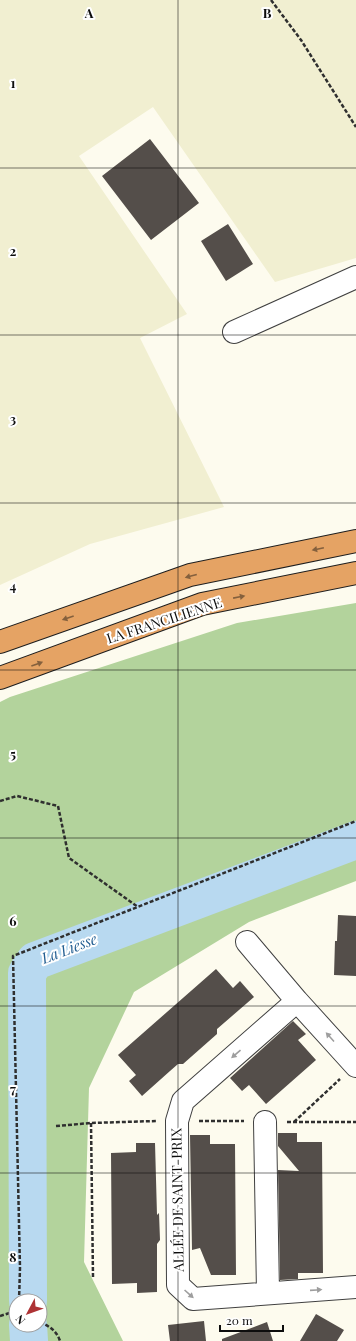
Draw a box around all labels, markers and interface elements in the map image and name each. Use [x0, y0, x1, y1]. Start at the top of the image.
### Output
text: A [84, 4, 94, 21]
text: B [263, 4, 272, 21]
text: 1 [11, 74, 16, 91]
text: 2 [10, 242, 17, 259]
text: 3 [10, 410, 16, 427]
one-way arrow [312, 546, 324, 552]
one-way arrow [184, 573, 196, 579]
text: 4 [10, 577, 17, 594]
street label: LA FRANCILIENNE [104, 592, 224, 648]
one-way arrow [233, 593, 245, 599]
one-way arrow [61, 616, 73, 622]
one-way arrow [31, 661, 43, 667]
text: 5 [10, 745, 16, 762]
text: 6 [9, 912, 17, 929]
water label: La Liesse [37, 928, 100, 968]
one-way arrow [325, 1032, 335, 1042]
one-way arrow [231, 1050, 241, 1059]
text: 7 [10, 1080, 16, 1097]
street label: ALLÉE DE SAINT-PRIX [166, 1128, 188, 1273]
text: 8 [9, 1248, 17, 1265]
one-way arrow [310, 1286, 322, 1293]
one-way arrow [183, 1290, 194, 1299]
north arrow [8, 1293, 48, 1333]
scale bar [220, 1307, 283, 1333]
text: N [12, 1312, 28, 1328]
text: 20 m [226, 1312, 253, 1328]

